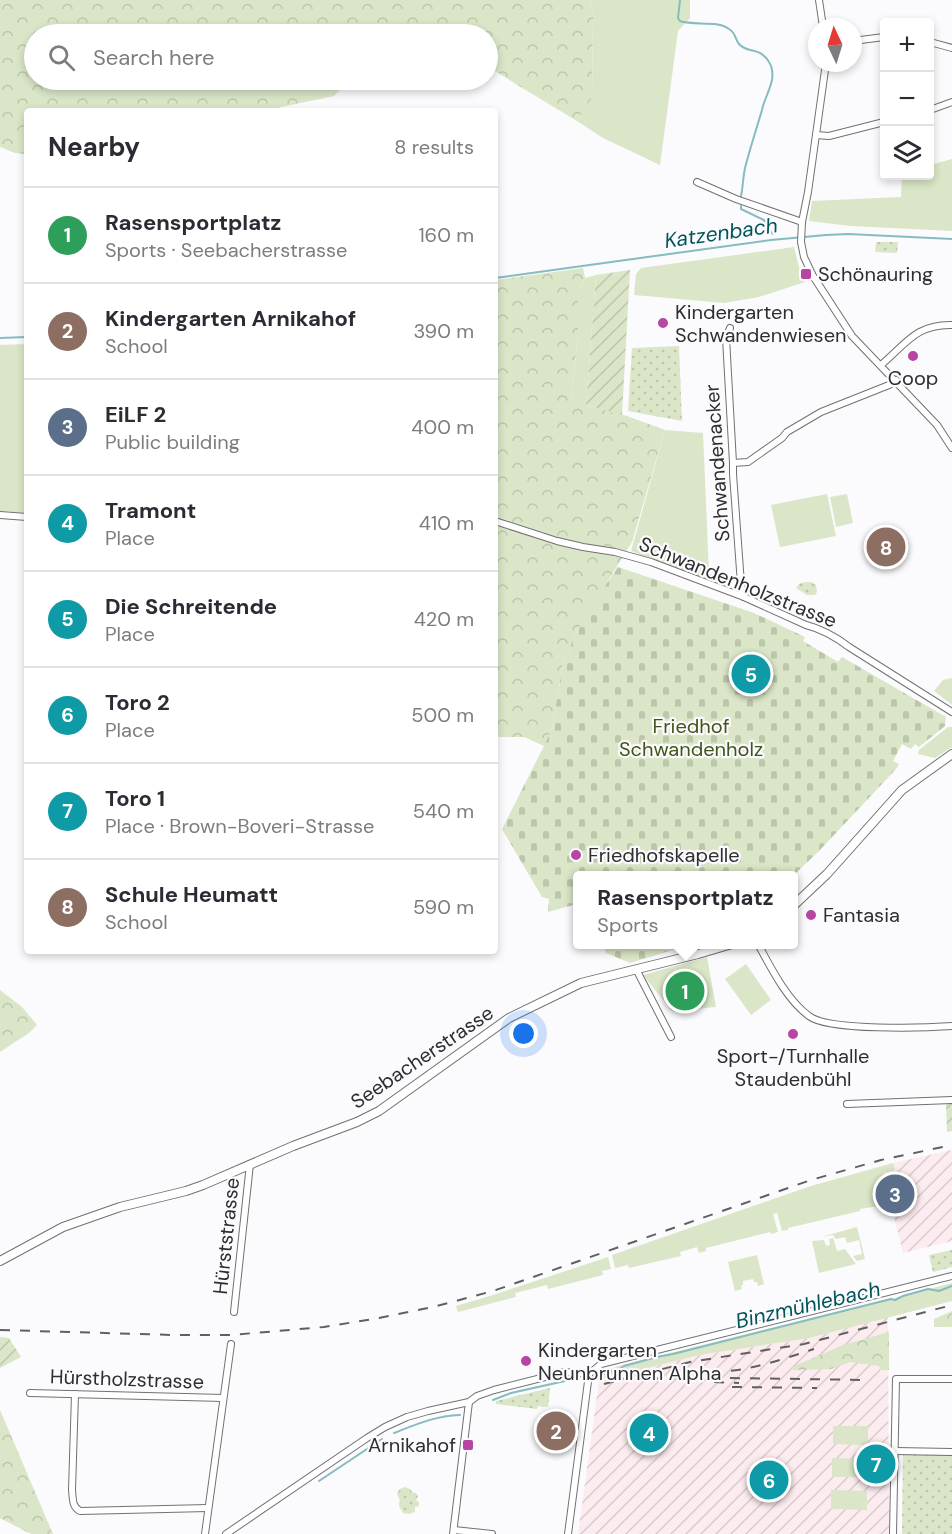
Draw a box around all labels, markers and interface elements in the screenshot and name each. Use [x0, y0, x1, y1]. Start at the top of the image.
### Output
north arrow [808, 18, 862, 72]
map controls [880, 18, 934, 180]
button: + [880, 18, 934, 72]
search box [24, 24, 498, 90]
icon: search [45, 41, 78, 74]
text: Search here [93, 43, 214, 72]
button: − [880, 72, 934, 126]
button: layers [880, 126, 934, 180]
text: Nearby [48, 130, 140, 164]
text: 8 results [394, 134, 474, 160]
text: Rasensportplatz [105, 208, 281, 237]
water label: Katzenbach [663, 211, 779, 255]
text: 1 [64, 222, 71, 248]
text: 160 m [418, 222, 474, 248]
text: Sports · Seebacherstrasse [105, 237, 347, 263]
place label: Schönauring [818, 261, 933, 287]
marker: Schönauring [799, 267, 813, 281]
place label: Kindergarten Schwandenwiesen [675, 299, 846, 348]
text: Kindergarten Arnikahof [105, 304, 356, 333]
marker: Kindergarten Schwandenwiesen [656, 316, 670, 330]
text: 2 [62, 318, 73, 344]
text: 390 m [413, 318, 474, 344]
text: School [105, 333, 168, 359]
marker: Coop [906, 349, 920, 363]
place label: Coop [888, 365, 938, 391]
street label: Schwandenacker [699, 383, 735, 543]
text: EiLF 2 [105, 400, 166, 429]
text: 3 [61, 414, 74, 440]
text: 400 m [411, 414, 474, 440]
text: Public building [105, 429, 240, 455]
text: Tramont [105, 496, 196, 525]
text: 4 [61, 510, 74, 536]
text: 410 m [419, 510, 474, 536]
pin: 8 [866, 524, 906, 570]
text: Place [105, 525, 155, 551]
street label: Schwandenholzstrasse [635, 530, 841, 634]
text: Die Schreitende [105, 592, 277, 621]
text: 5 [61, 606, 74, 632]
text: 420 m [414, 606, 474, 632]
text: Place [105, 621, 155, 647]
pin: 5 [732, 652, 771, 696]
text: Toro 2 [105, 688, 170, 717]
text: 6 [61, 702, 74, 728]
text: 500 m [411, 702, 474, 728]
park label: Friedhof Schwandenholz [619, 713, 763, 762]
text: Place [105, 717, 155, 743]
text: Toro 1 [105, 784, 165, 813]
text: 7 [62, 798, 73, 824]
text: 540 m [413, 798, 474, 824]
text: Place · Brown-Boveri-Strasse [105, 813, 374, 839]
place label: Friedhofskapelle [588, 842, 740, 868]
marker: Friedhofskapelle [569, 848, 583, 862]
popup [573, 871, 798, 949]
text: Schule Heumatt [105, 880, 278, 909]
text: Rasensportplatz [597, 883, 774, 912]
text: 8 [61, 894, 74, 920]
text: 590 m [413, 894, 474, 920]
place label: Fantasia [823, 902, 900, 928]
marker: Fantasia [804, 908, 818, 922]
text: School [105, 909, 168, 935]
text: Sports [597, 912, 659, 938]
pin: 1 [666, 968, 704, 1014]
street label: Seebacherstrasse [346, 1000, 498, 1114]
your location [509, 1019, 538, 1048]
marker: Sport-/Turnhalle Staudenbühl [786, 1027, 800, 1041]
place label: Sport-/Turnhalle Staudenbühl [717, 1043, 869, 1092]
pin: 3 [876, 1172, 914, 1216]
street label: Hürststrasse [207, 1176, 245, 1296]
water label: Binzmühlebach [733, 1275, 883, 1335]
place label: Kindergarten Neunbrunnen Alpha [538, 1337, 721, 1386]
marker: Kindergarten Neunbrunnen Alpha [519, 1354, 533, 1368]
street label: Hürstholzstrasse [50, 1363, 204, 1395]
pin: 2 [536, 1408, 576, 1454]
pin: 4 [630, 1410, 668, 1456]
place label: Arnikahof [368, 1432, 456, 1458]
marker: Arnikahof [461, 1438, 475, 1452]
pin: 7 [856, 1442, 896, 1486]
pin: 6 [750, 1458, 788, 1502]

